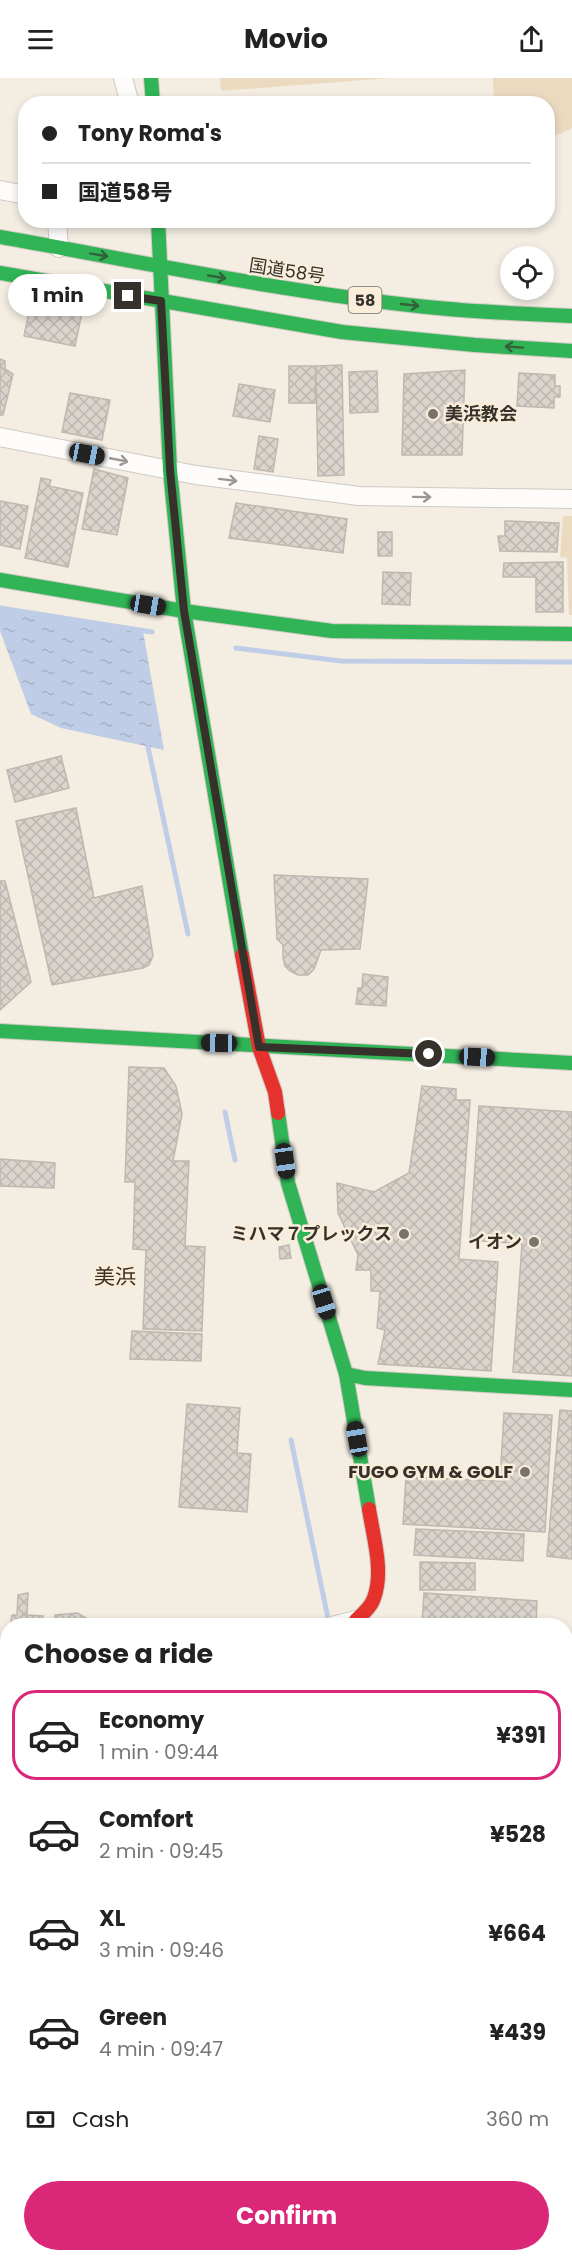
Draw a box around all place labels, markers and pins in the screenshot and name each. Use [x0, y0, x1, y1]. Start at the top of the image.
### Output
place label: 美浜教会 [445, 401, 517, 426]
marker: 美浜教会 [426, 407, 440, 421]
place label: ミハマ７プレックス [231, 1221, 392, 1246]
marker: ミハマ７プレックス [397, 1227, 411, 1241]
place label: イオン [468, 1229, 522, 1254]
marker: イオン [527, 1235, 541, 1249]
place label: FUGO GYM & GOLF [348, 1459, 513, 1484]
marker: FUGO GYM & GOLF [518, 1465, 532, 1479]

